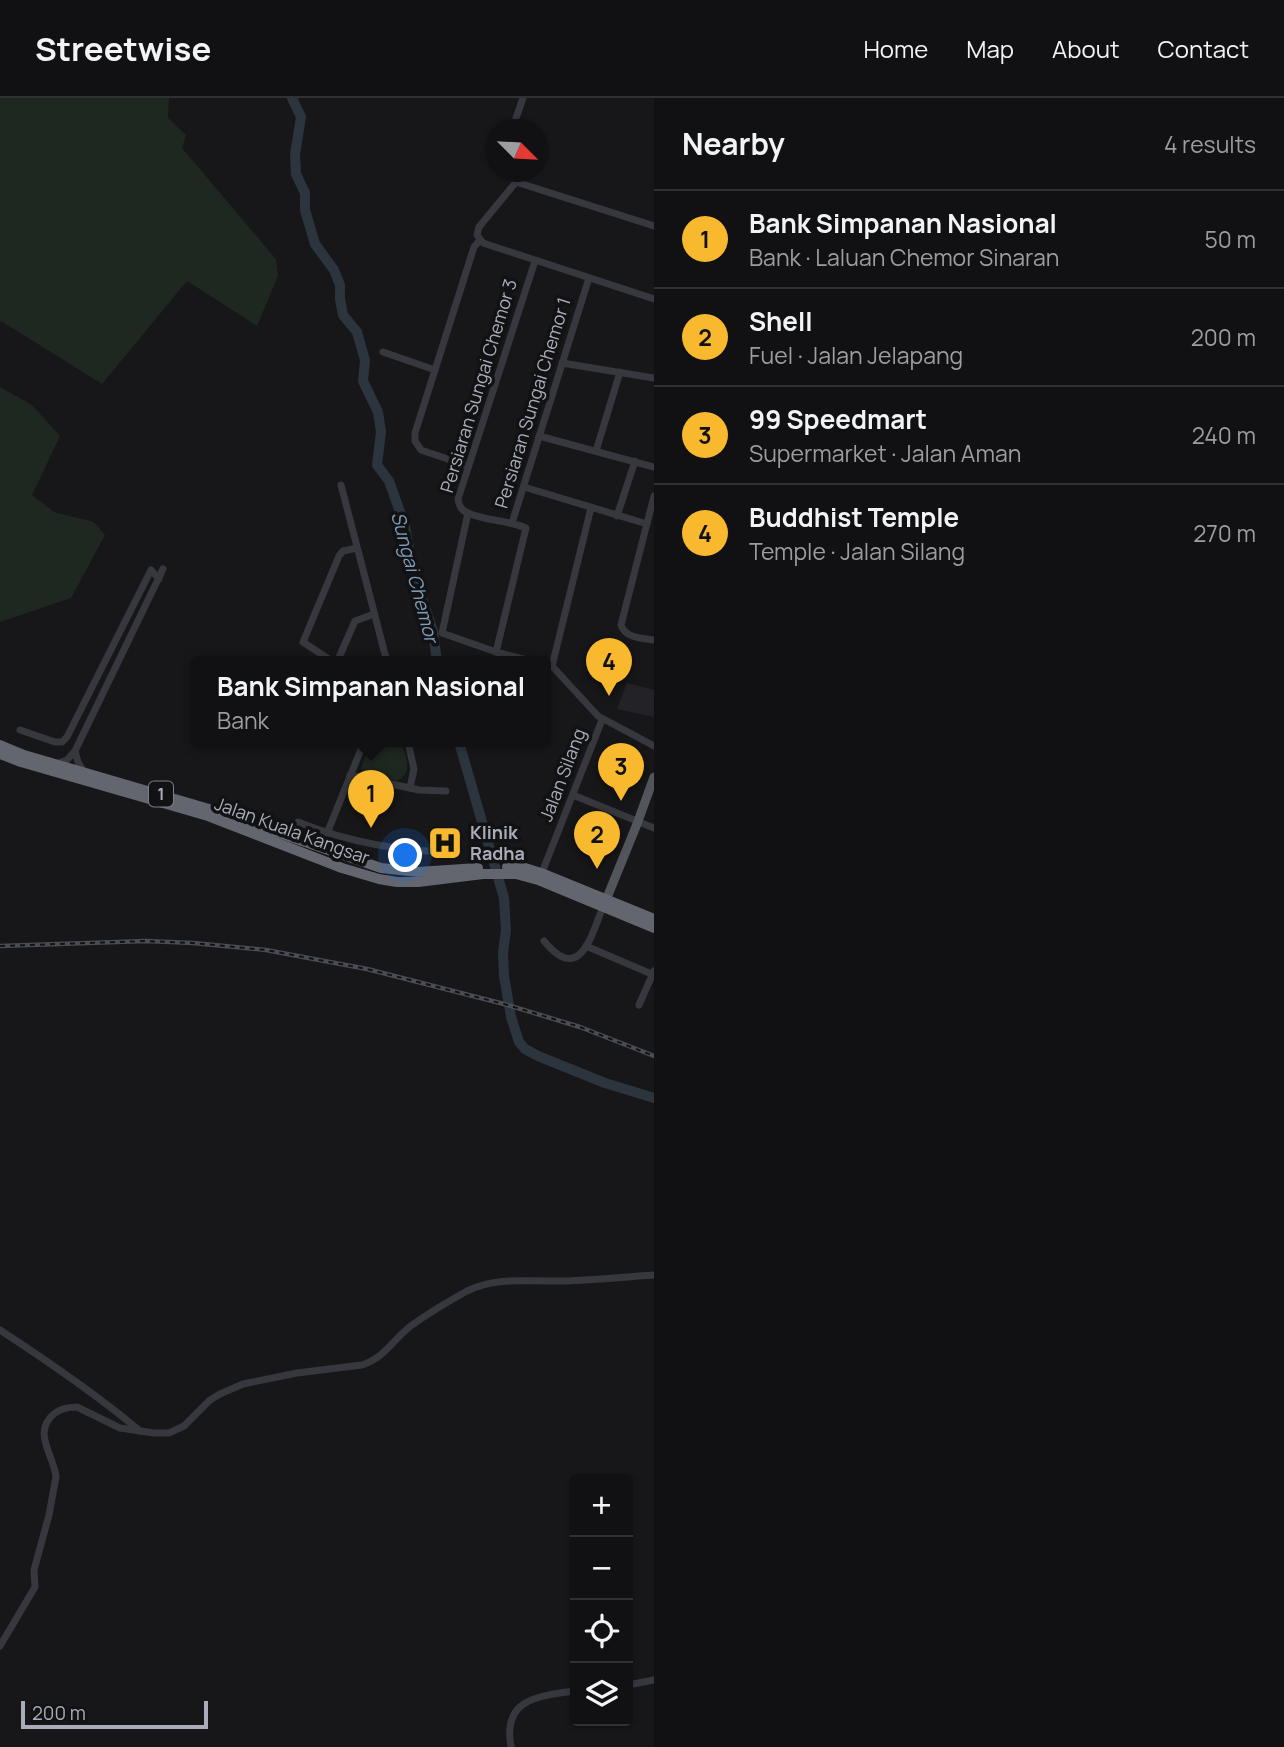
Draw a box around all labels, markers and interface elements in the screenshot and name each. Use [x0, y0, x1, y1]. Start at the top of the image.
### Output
text: Streetwise [35, 26, 211, 71]
text: Home [863, 32, 928, 65]
text: Map [966, 32, 1014, 65]
text: About [1052, 32, 1120, 65]
text: Contact [1158, 32, 1249, 65]
north arrow [486, 119, 549, 182]
text: Nearby [682, 123, 785, 164]
text: 4 results [1164, 128, 1256, 160]
text: Bank Simpanan Nasional [749, 205, 1057, 241]
text: 1 [700, 223, 710, 255]
text: 50 m [1205, 223, 1256, 255]
text: Bank · Laluan Chemor Sinaran [749, 241, 1059, 273]
street label: Persiaran Sungai Chemor 3 [434, 276, 522, 495]
street label: Persiaran Sungai Chemor 1 [489, 294, 576, 511]
text: Shell [749, 303, 813, 339]
text: 2 [698, 321, 712, 353]
text: 200 m [1191, 321, 1256, 353]
text: Fuel · Jalan Jelapang [749, 339, 963, 371]
text: 99 Speedmart [749, 401, 927, 437]
text: 3 [698, 419, 712, 451]
text: 240 m [1192, 419, 1256, 451]
text: Supermarket · Jalan Aman [749, 437, 1021, 469]
text: Buddhist Temple [749, 499, 959, 535]
water label: Sungai Chemor [385, 509, 445, 647]
text: 4 [698, 517, 712, 549]
text: 270 m [1193, 517, 1256, 549]
text: Temple · Jalan Silang [749, 535, 965, 567]
pin: 4 [586, 638, 632, 696]
popup [191, 656, 551, 747]
text: Bank Simpanan Nasional [217, 668, 525, 704]
text: Bank [217, 704, 269, 736]
street label: Jalan Silang [533, 725, 591, 825]
pin: 3 [598, 743, 644, 801]
pin: 1 [348, 770, 394, 828]
road number: 1 [149, 782, 173, 806]
street label: Jalan Kuala Kangsar [211, 791, 374, 869]
pin: 2 [574, 811, 620, 869]
place label: Klinik Radha [470, 820, 525, 865]
hospital icon: Klinik Radha [426, 824, 464, 862]
your location [388, 838, 422, 872]
map controls [570, 1474, 633, 1726]
button: + [570, 1474, 633, 1537]
button: − [570, 1537, 633, 1600]
button: locate [570, 1600, 633, 1663]
button: layers [570, 1663, 633, 1726]
scale bar [21, 1698, 208, 1730]
text: 200 m [32, 1700, 86, 1726]

